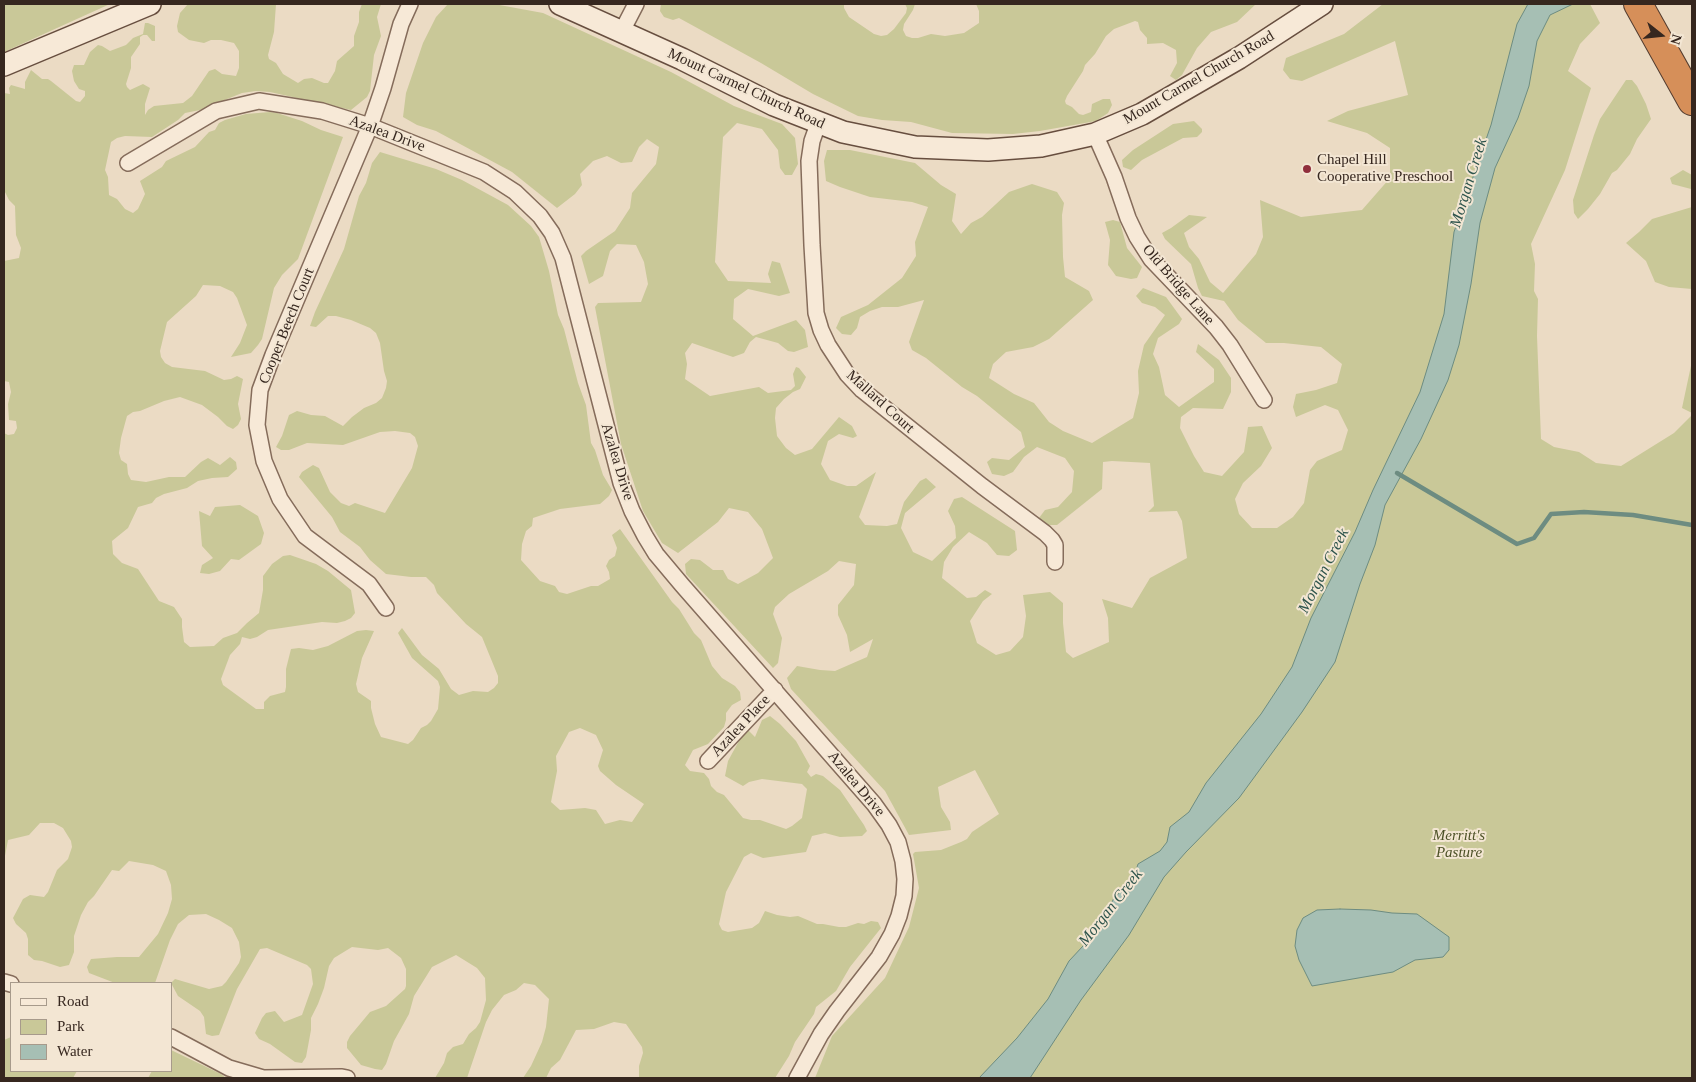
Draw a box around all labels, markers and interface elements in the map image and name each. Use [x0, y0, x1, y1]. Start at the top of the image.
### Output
north arrow [1636, 10, 1686, 60]
street label: Mount Carmel Church Road [1120, 27, 1278, 129]
text: N [1667, 32, 1685, 46]
street label: Mount Carmel Church Road [665, 45, 827, 133]
street label: Azalea Drive [347, 112, 427, 156]
water label: Morgan Creek [1446, 136, 1492, 230]
place label: Chapel Hill Cooperative Preschool [1317, 151, 1453, 186]
marker: Chapel Hill Cooperative Preschool [1301, 163, 1313, 175]
street label: Old Bridge Lane [1138, 241, 1218, 329]
street label: Cooper Beech Court [256, 265, 318, 387]
street label: Mallard Court [842, 367, 918, 437]
street label: Azalea Drive [597, 421, 637, 503]
water label: Morgan Creek [1294, 525, 1354, 617]
street label: Azalea Place [708, 691, 774, 761]
street label: Azalea Drive [824, 748, 888, 820]
park label: Merritt's Pasture [1433, 827, 1485, 862]
water label: Morgan Creek [1075, 866, 1147, 950]
legend [10, 982, 172, 1072]
text: Road [57, 993, 89, 1009]
text: Park [57, 1018, 85, 1034]
text: Water [57, 1043, 92, 1059]

